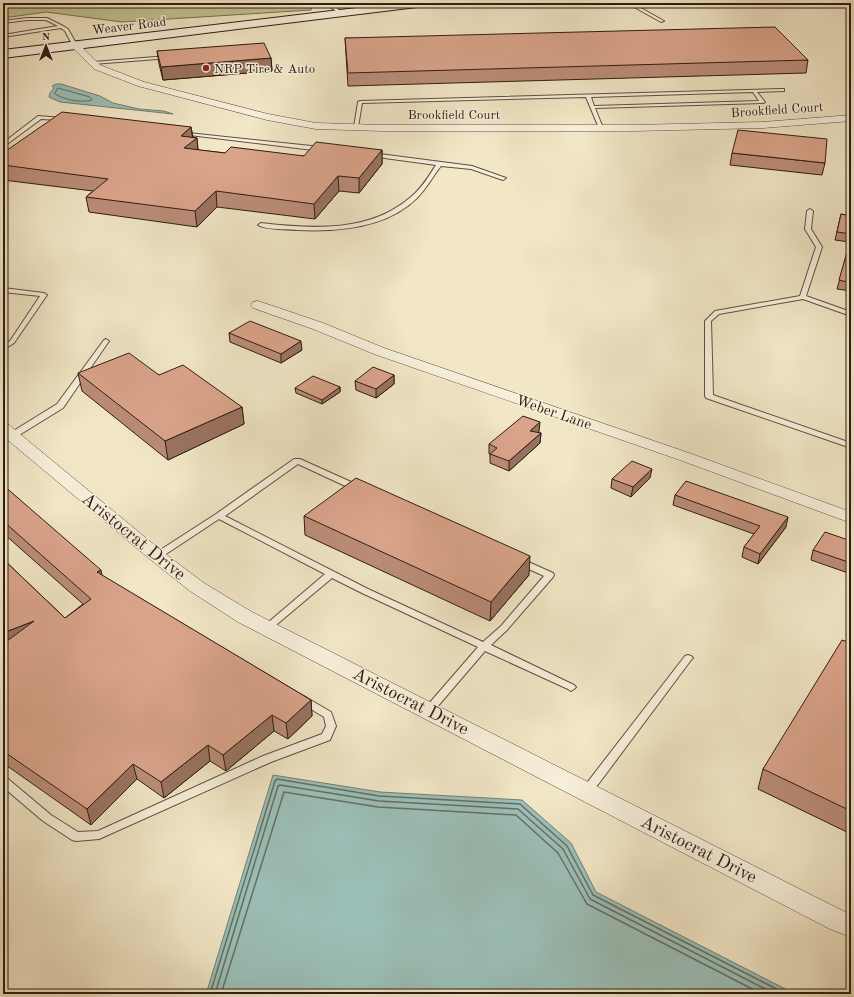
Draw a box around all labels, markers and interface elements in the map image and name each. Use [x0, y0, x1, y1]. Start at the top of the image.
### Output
street label: Weaver Road [91, 15, 167, 37]
north arrow [26, 26, 66, 66]
text: N [42, 32, 51, 43]
marker: NRP Tire & Auto [201, 63, 211, 73]
place label: NRP Tire & Auto [214, 63, 315, 76]
street label: Brookfield Court [730, 101, 824, 120]
street label: Brookfield Court [408, 109, 501, 122]
street label: Weber Lane [514, 393, 593, 433]
street label: Aristocrat Drive [78, 490, 189, 584]
street label: Aristocrat Drive [350, 665, 472, 739]
street label: Aristocrat Drive [638, 813, 760, 887]

